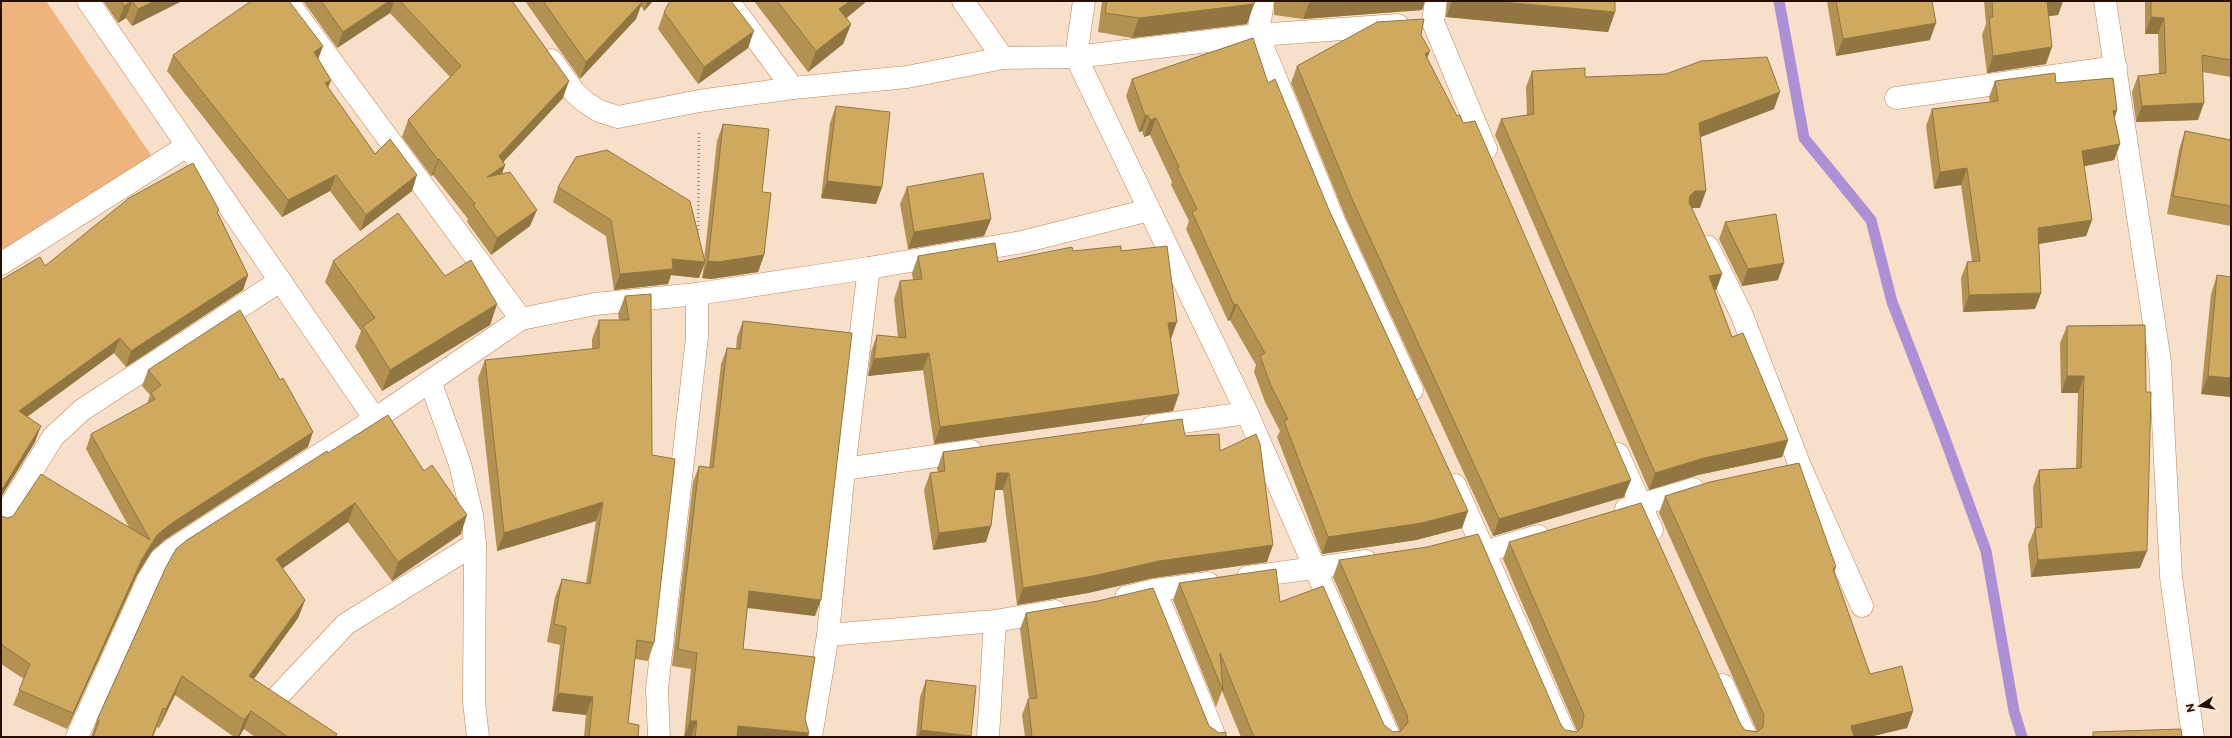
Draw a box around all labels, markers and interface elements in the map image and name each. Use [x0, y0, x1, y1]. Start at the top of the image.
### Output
north arrow [2180, 686, 2220, 726]
text: N [2182, 702, 2198, 714]

